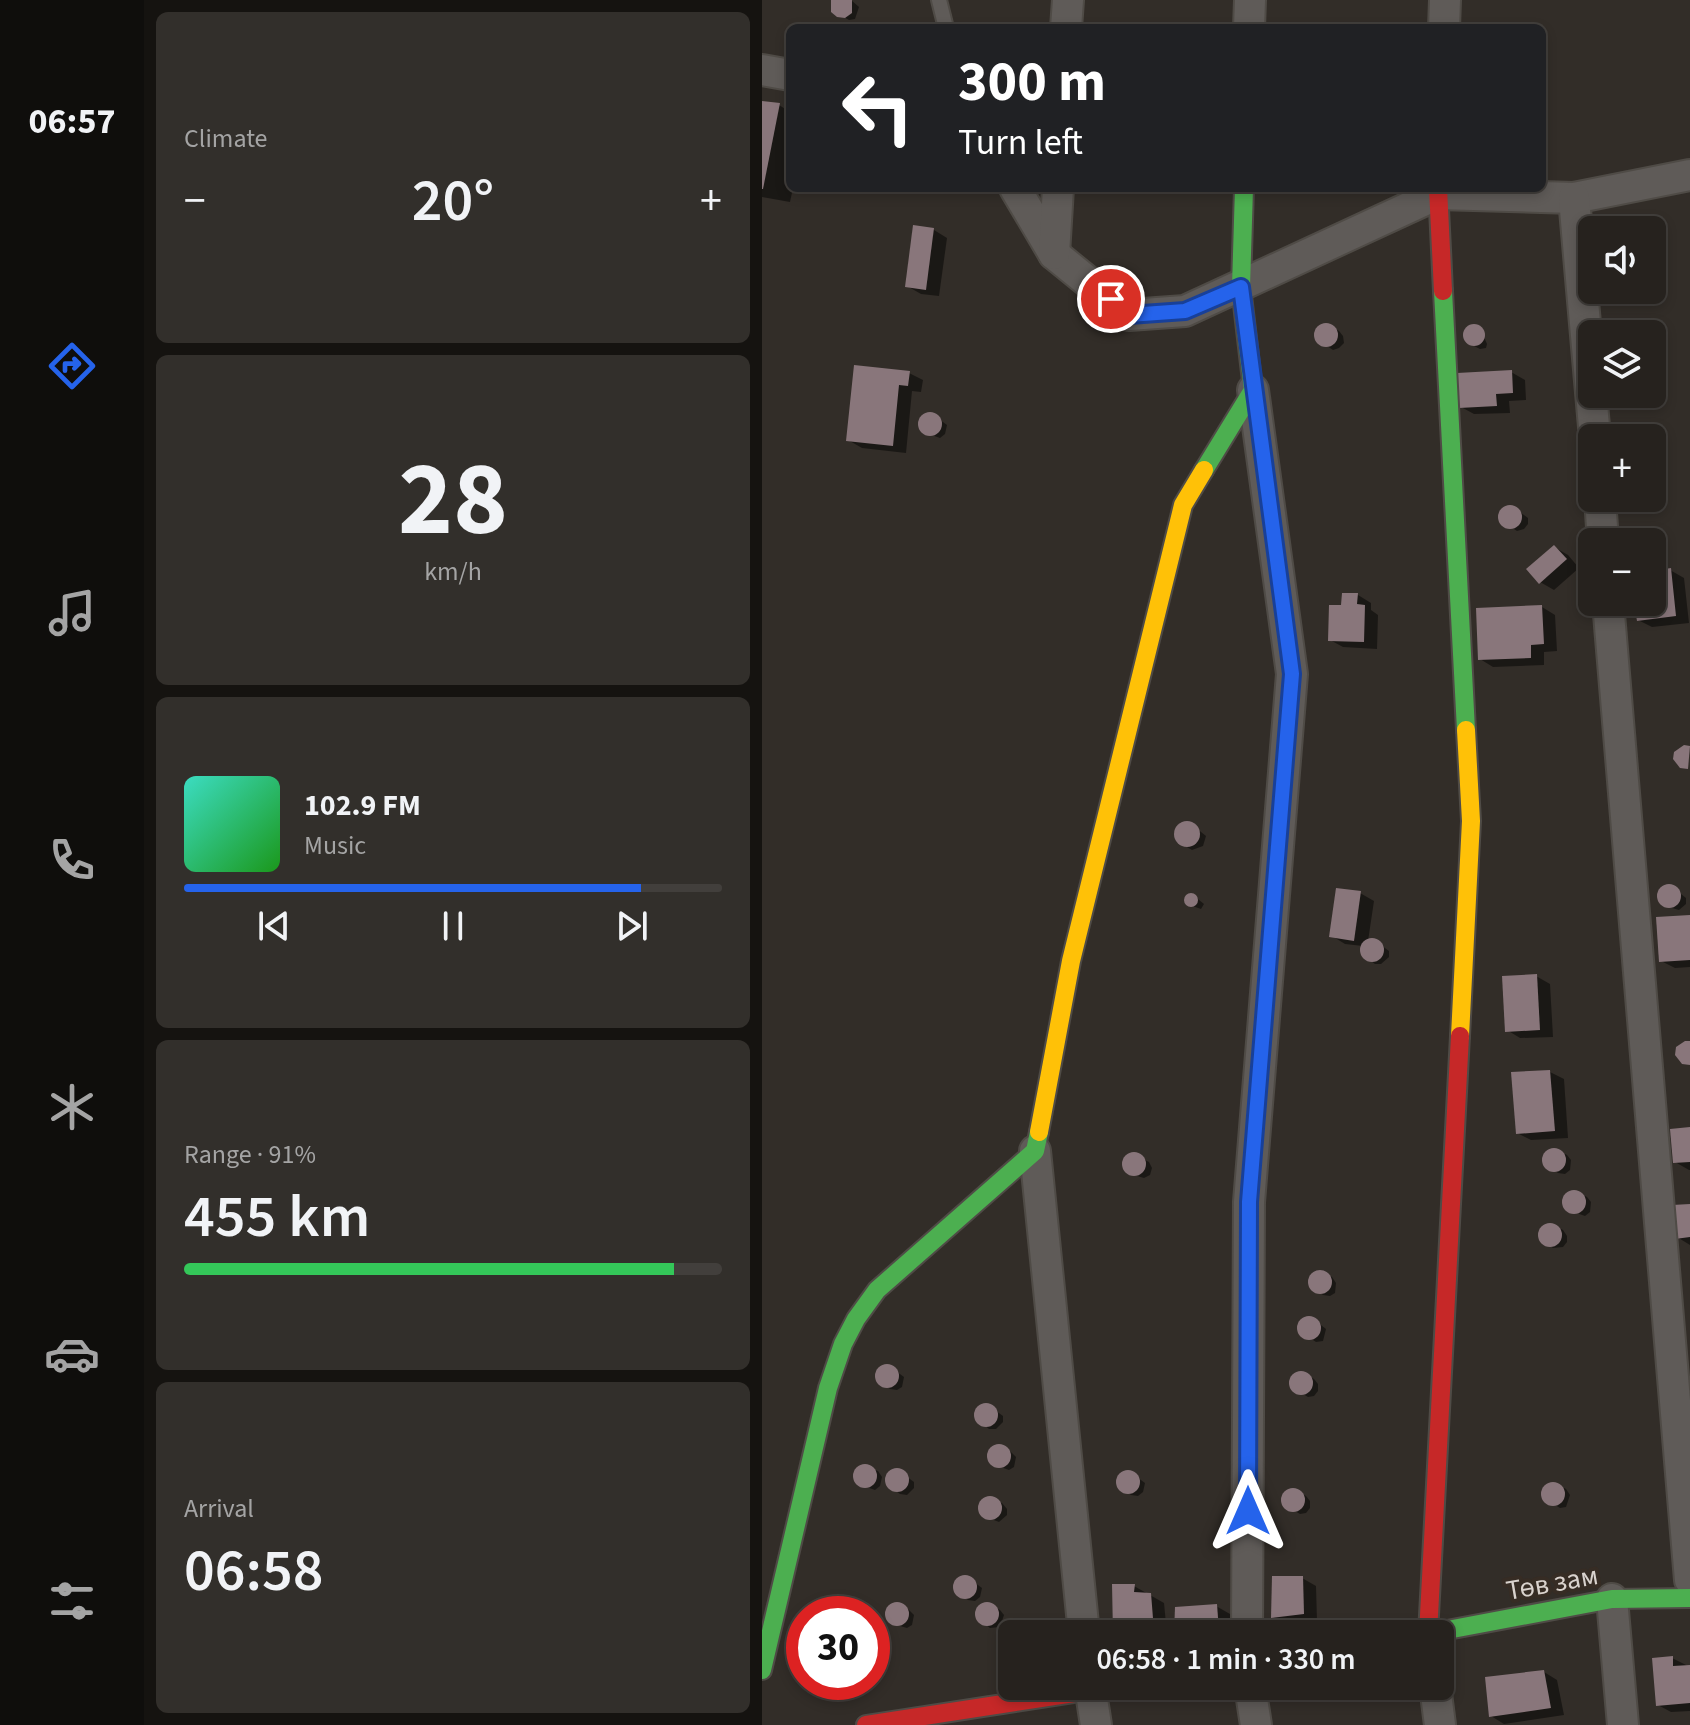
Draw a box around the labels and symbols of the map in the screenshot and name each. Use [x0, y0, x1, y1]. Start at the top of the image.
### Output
pin [1077, 265, 1145, 333]
position arrow [1206, 1469, 1290, 1553]
street label: Төв зам [1503, 1555, 1601, 1611]
speed limit sign: 30 [786, 1596, 890, 1700]

